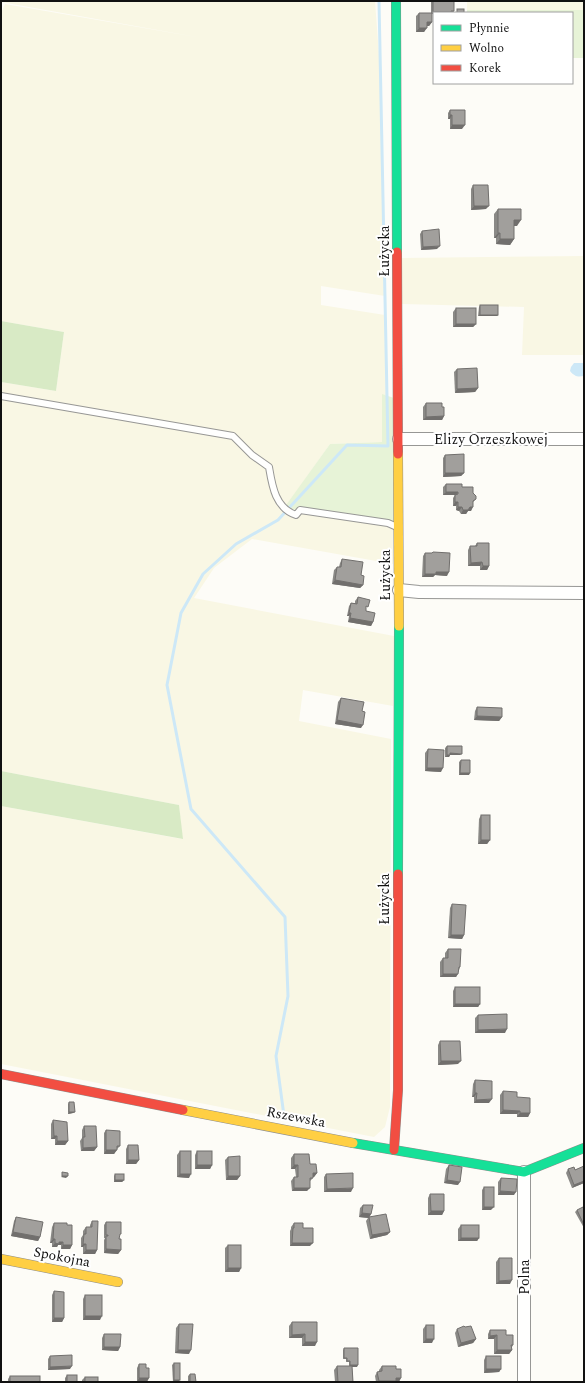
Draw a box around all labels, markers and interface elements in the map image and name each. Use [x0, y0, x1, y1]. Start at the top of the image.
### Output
legend [433, 12, 573, 84]
text: Płynnie [469, 19, 510, 38]
text: Wolno [469, 39, 504, 58]
text: Korek [469, 59, 501, 78]
street label: Łużycka [374, 225, 395, 277]
street label: Elizy Orzeszkowej [434, 429, 548, 450]
street label: Łużycka [375, 549, 396, 601]
street label: Łużycka [374, 873, 395, 925]
street label: Rszewska [265, 1101, 327, 1133]
street label: Spokojna [32, 1241, 92, 1273]
street label: Polna [514, 1259, 535, 1295]

